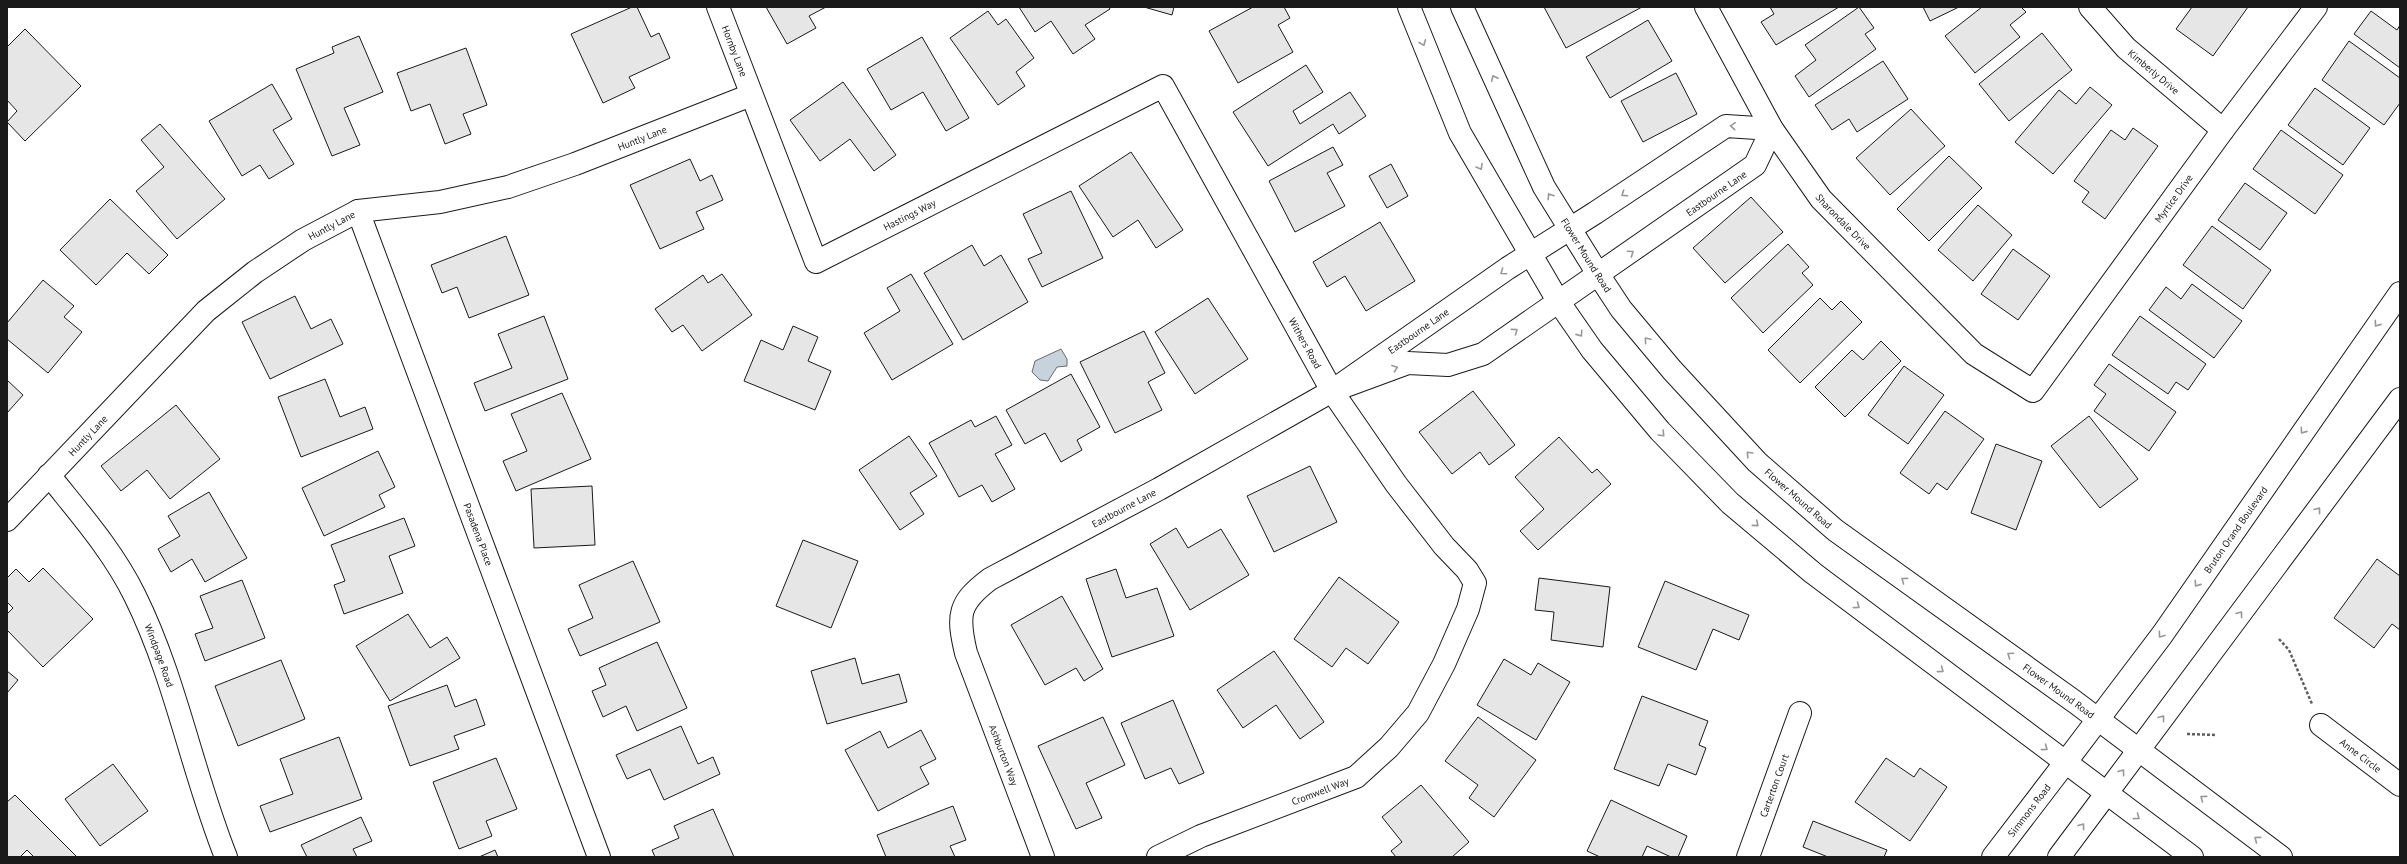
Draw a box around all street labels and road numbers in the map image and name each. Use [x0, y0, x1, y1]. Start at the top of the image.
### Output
street label: Hornby Lane [719, 24, 750, 78]
street label: Kimberly Drive [2125, 47, 2182, 97]
street label: Huntly Lane [616, 123, 668, 154]
street label: Eastbourne Lane [1683, 168, 1749, 219]
street label: Myrtice Drive [2152, 172, 2196, 225]
street label: Sharondale Drive [1812, 192, 1873, 253]
street label: Hastings Way [881, 196, 938, 234]
street label: Huntly Lane [306, 208, 357, 243]
street label: Flower Mound Road [1558, 216, 1614, 295]
street label: Eastbourne Lane [1386, 305, 1451, 357]
street label: Withers Road [1286, 315, 1324, 371]
street label: Huntly Lane [66, 413, 110, 459]
street label: Flower Mound Road [1762, 466, 1835, 532]
street label: Bruton Orand Boulevard [2201, 484, 2271, 576]
street label: Eastbourne Lane [1089, 486, 1159, 531]
street label: Pasadena Place [461, 501, 496, 568]
street label: Windpage Road [141, 622, 177, 689]
street label: Flower Mound Road [2020, 661, 2097, 721]
street label: Ashburton Way [986, 723, 1021, 788]
street label: Anne Circle [2337, 736, 2384, 776]
street label: Carterton Court [1757, 752, 1792, 819]
street label: Cromwell Way [1290, 774, 1351, 808]
street label: Simmons Road [2005, 781, 2054, 840]

